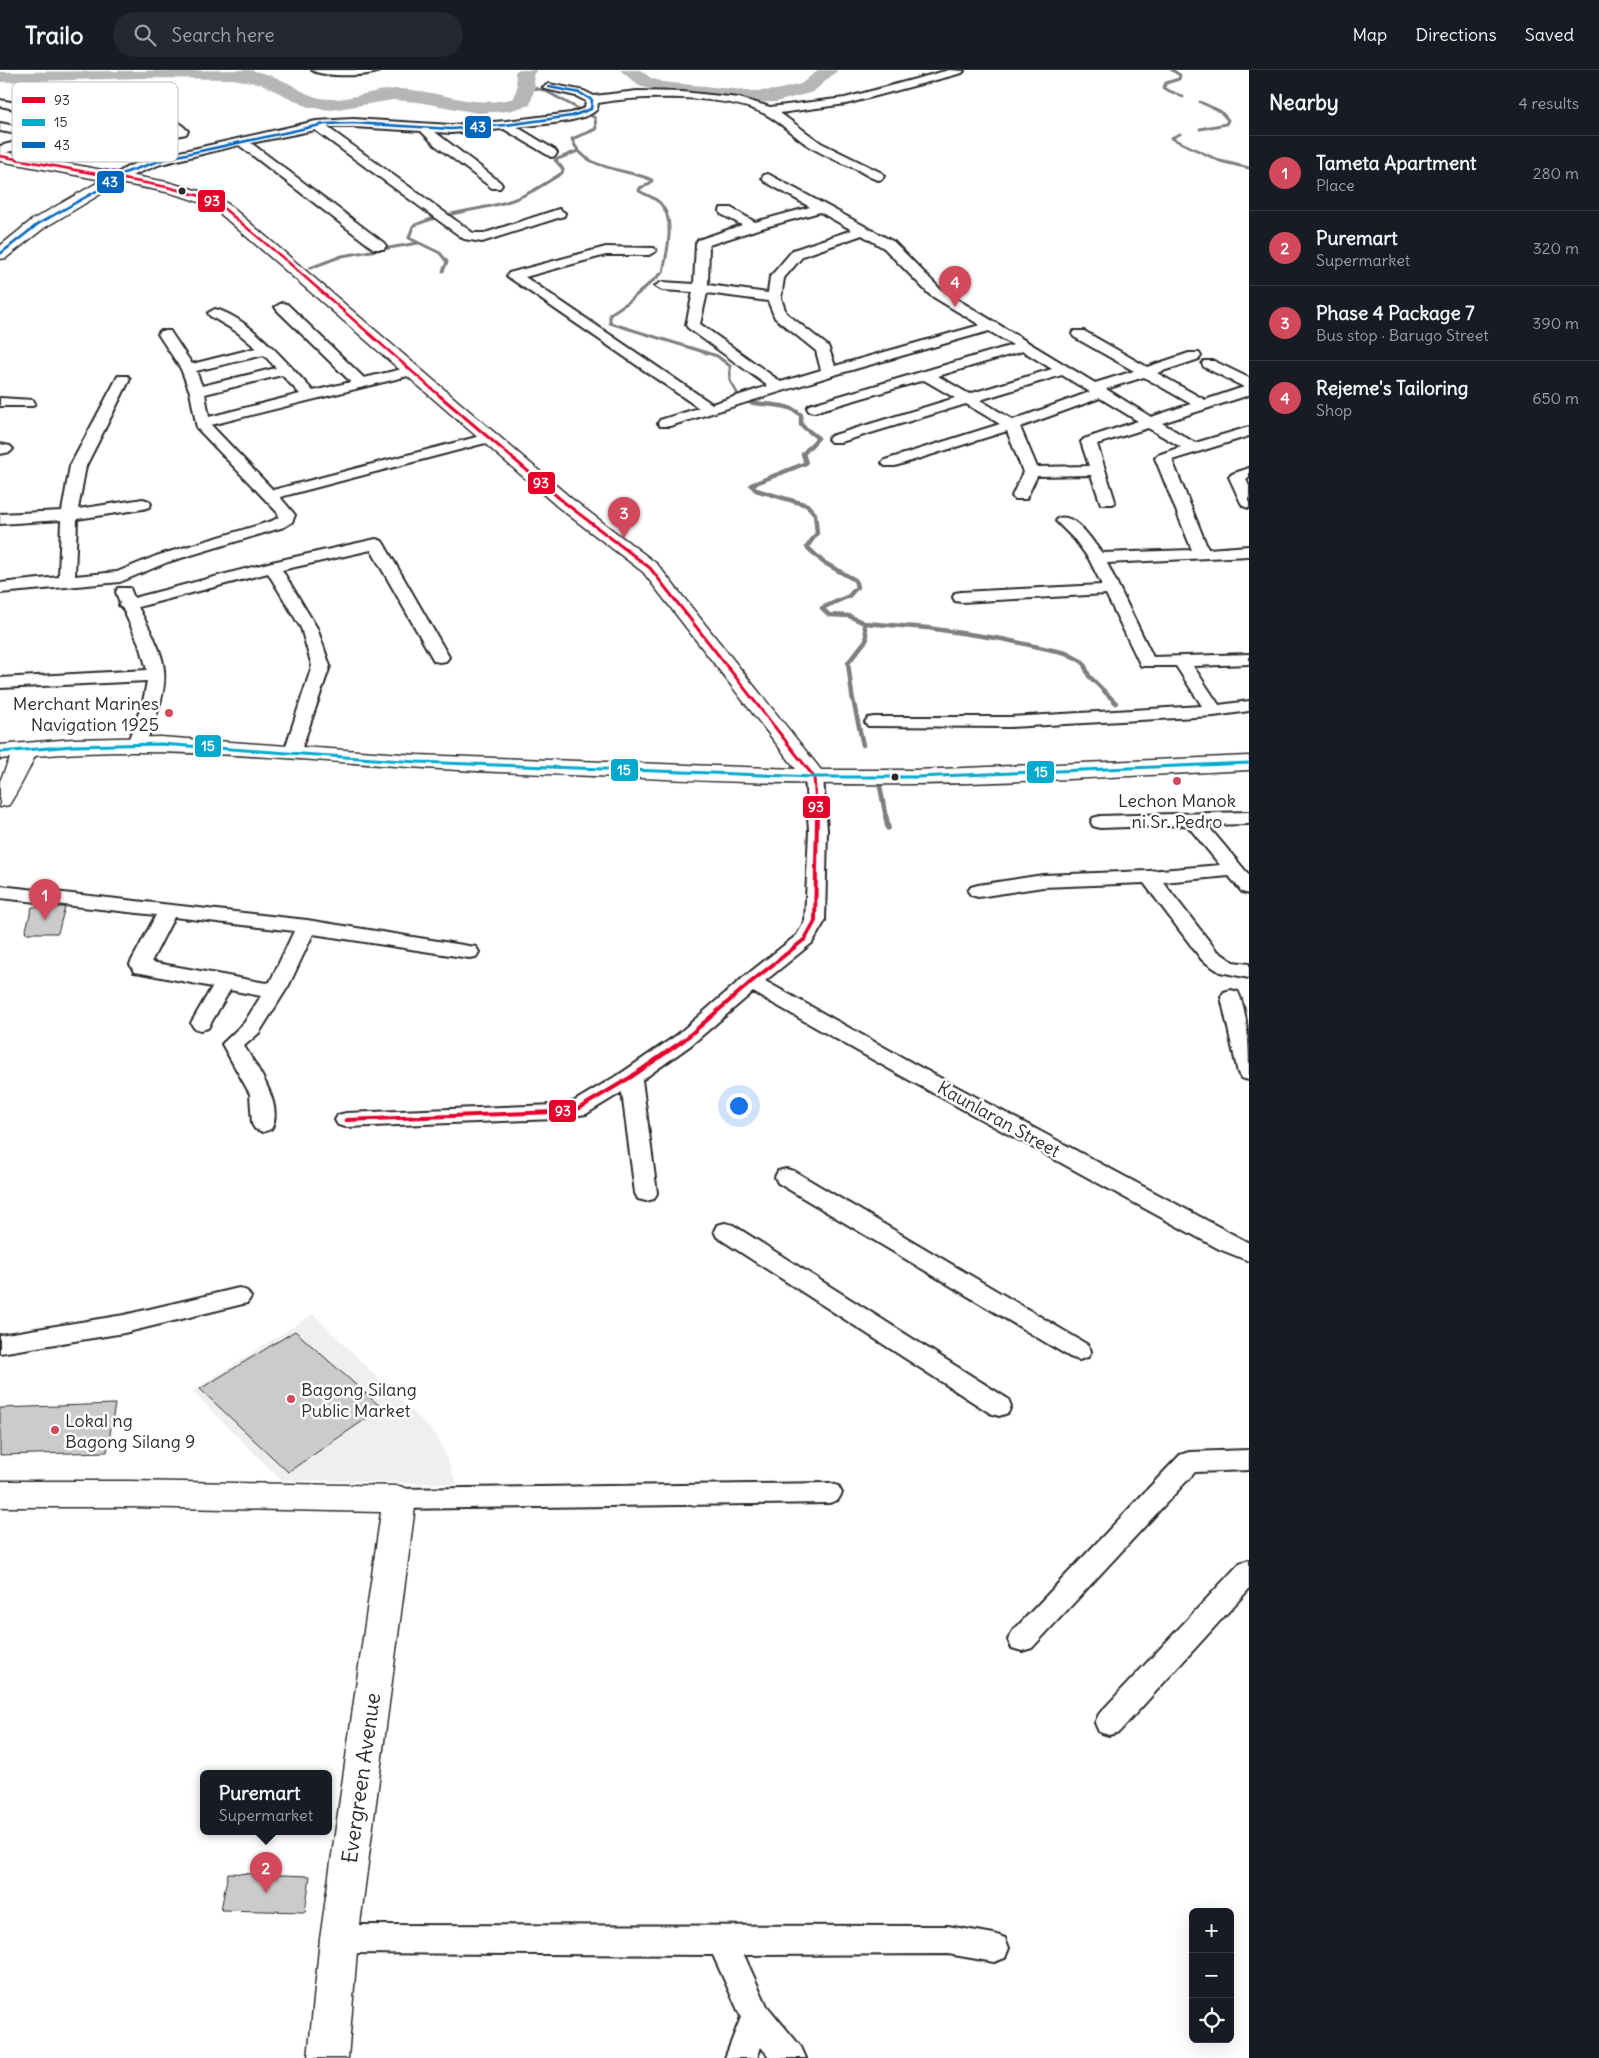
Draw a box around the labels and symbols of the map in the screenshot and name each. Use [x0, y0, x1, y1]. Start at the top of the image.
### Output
legend [12, 82, 178, 162]
text: 93 [54, 91, 70, 109]
text: 15 [54, 113, 68, 131]
line badge: 43 [464, 115, 492, 139]
text: 43 [470, 118, 486, 136]
text: 43 [54, 136, 70, 154]
line badge: 43 [96, 170, 125, 194]
text: 43 [102, 173, 118, 191]
unlabelled marker [177, 186, 187, 196]
line badge: 93 [197, 189, 226, 213]
text: 93 [204, 192, 220, 210]
pin: 4 [939, 266, 971, 307]
line badge: 93 [527, 471, 556, 495]
text: 93 [533, 474, 549, 492]
pin: 3 [608, 497, 640, 538]
place label: Merchant Marines Navigation 1925 [13, 692, 159, 736]
marker: Merchant Marines Navigation 1925 [163, 707, 175, 719]
line badge: 15 [194, 734, 222, 758]
text: 15 [201, 737, 215, 755]
line badge: 15 [610, 758, 639, 782]
line badge: 15 [1026, 760, 1055, 784]
text: 15 [617, 761, 631, 779]
text: 15 [1034, 763, 1048, 781]
unlabelled marker [890, 772, 900, 782]
marker: Lechon Manok ni Sr. Pedro [1171, 775, 1183, 787]
place label: Lechon Manok ni Sr. Pedro [1118, 789, 1236, 833]
line badge: 93 [802, 795, 831, 819]
text: 93 [808, 798, 824, 816]
pin: 1 [29, 879, 61, 920]
street label: Kaunlaran Street [934, 1076, 1064, 1162]
your location [726, 1093, 752, 1119]
line badge: 93 [548, 1099, 577, 1123]
text: 93 [555, 1102, 571, 1120]
place label: Bagong Silang Public Market [301, 1378, 417, 1422]
marker: Bagong Silang Public Market [285, 1393, 297, 1405]
place label: Lokal ng Bagong Silang 9 [65, 1409, 195, 1453]
marker: Lokal ng Bagong Silang 9 [49, 1424, 61, 1436]
street label: Evergreen Avenue [336, 1691, 386, 1865]
pin: 2 [250, 1852, 282, 1893]

